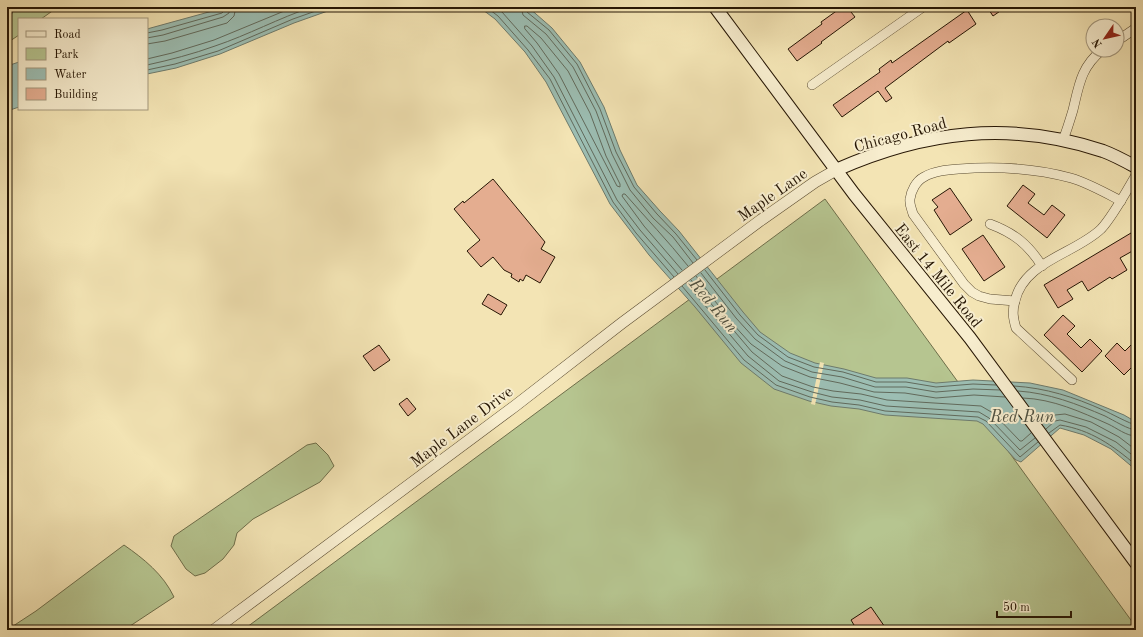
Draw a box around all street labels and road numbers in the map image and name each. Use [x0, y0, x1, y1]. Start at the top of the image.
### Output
street label: Chicago Road [852, 116, 949, 156]
street label: Maple Lane [736, 166, 811, 225]
street label: East 14 Mile Road [891, 221, 984, 331]
street label: Maple Lane Drive [408, 384, 516, 471]

